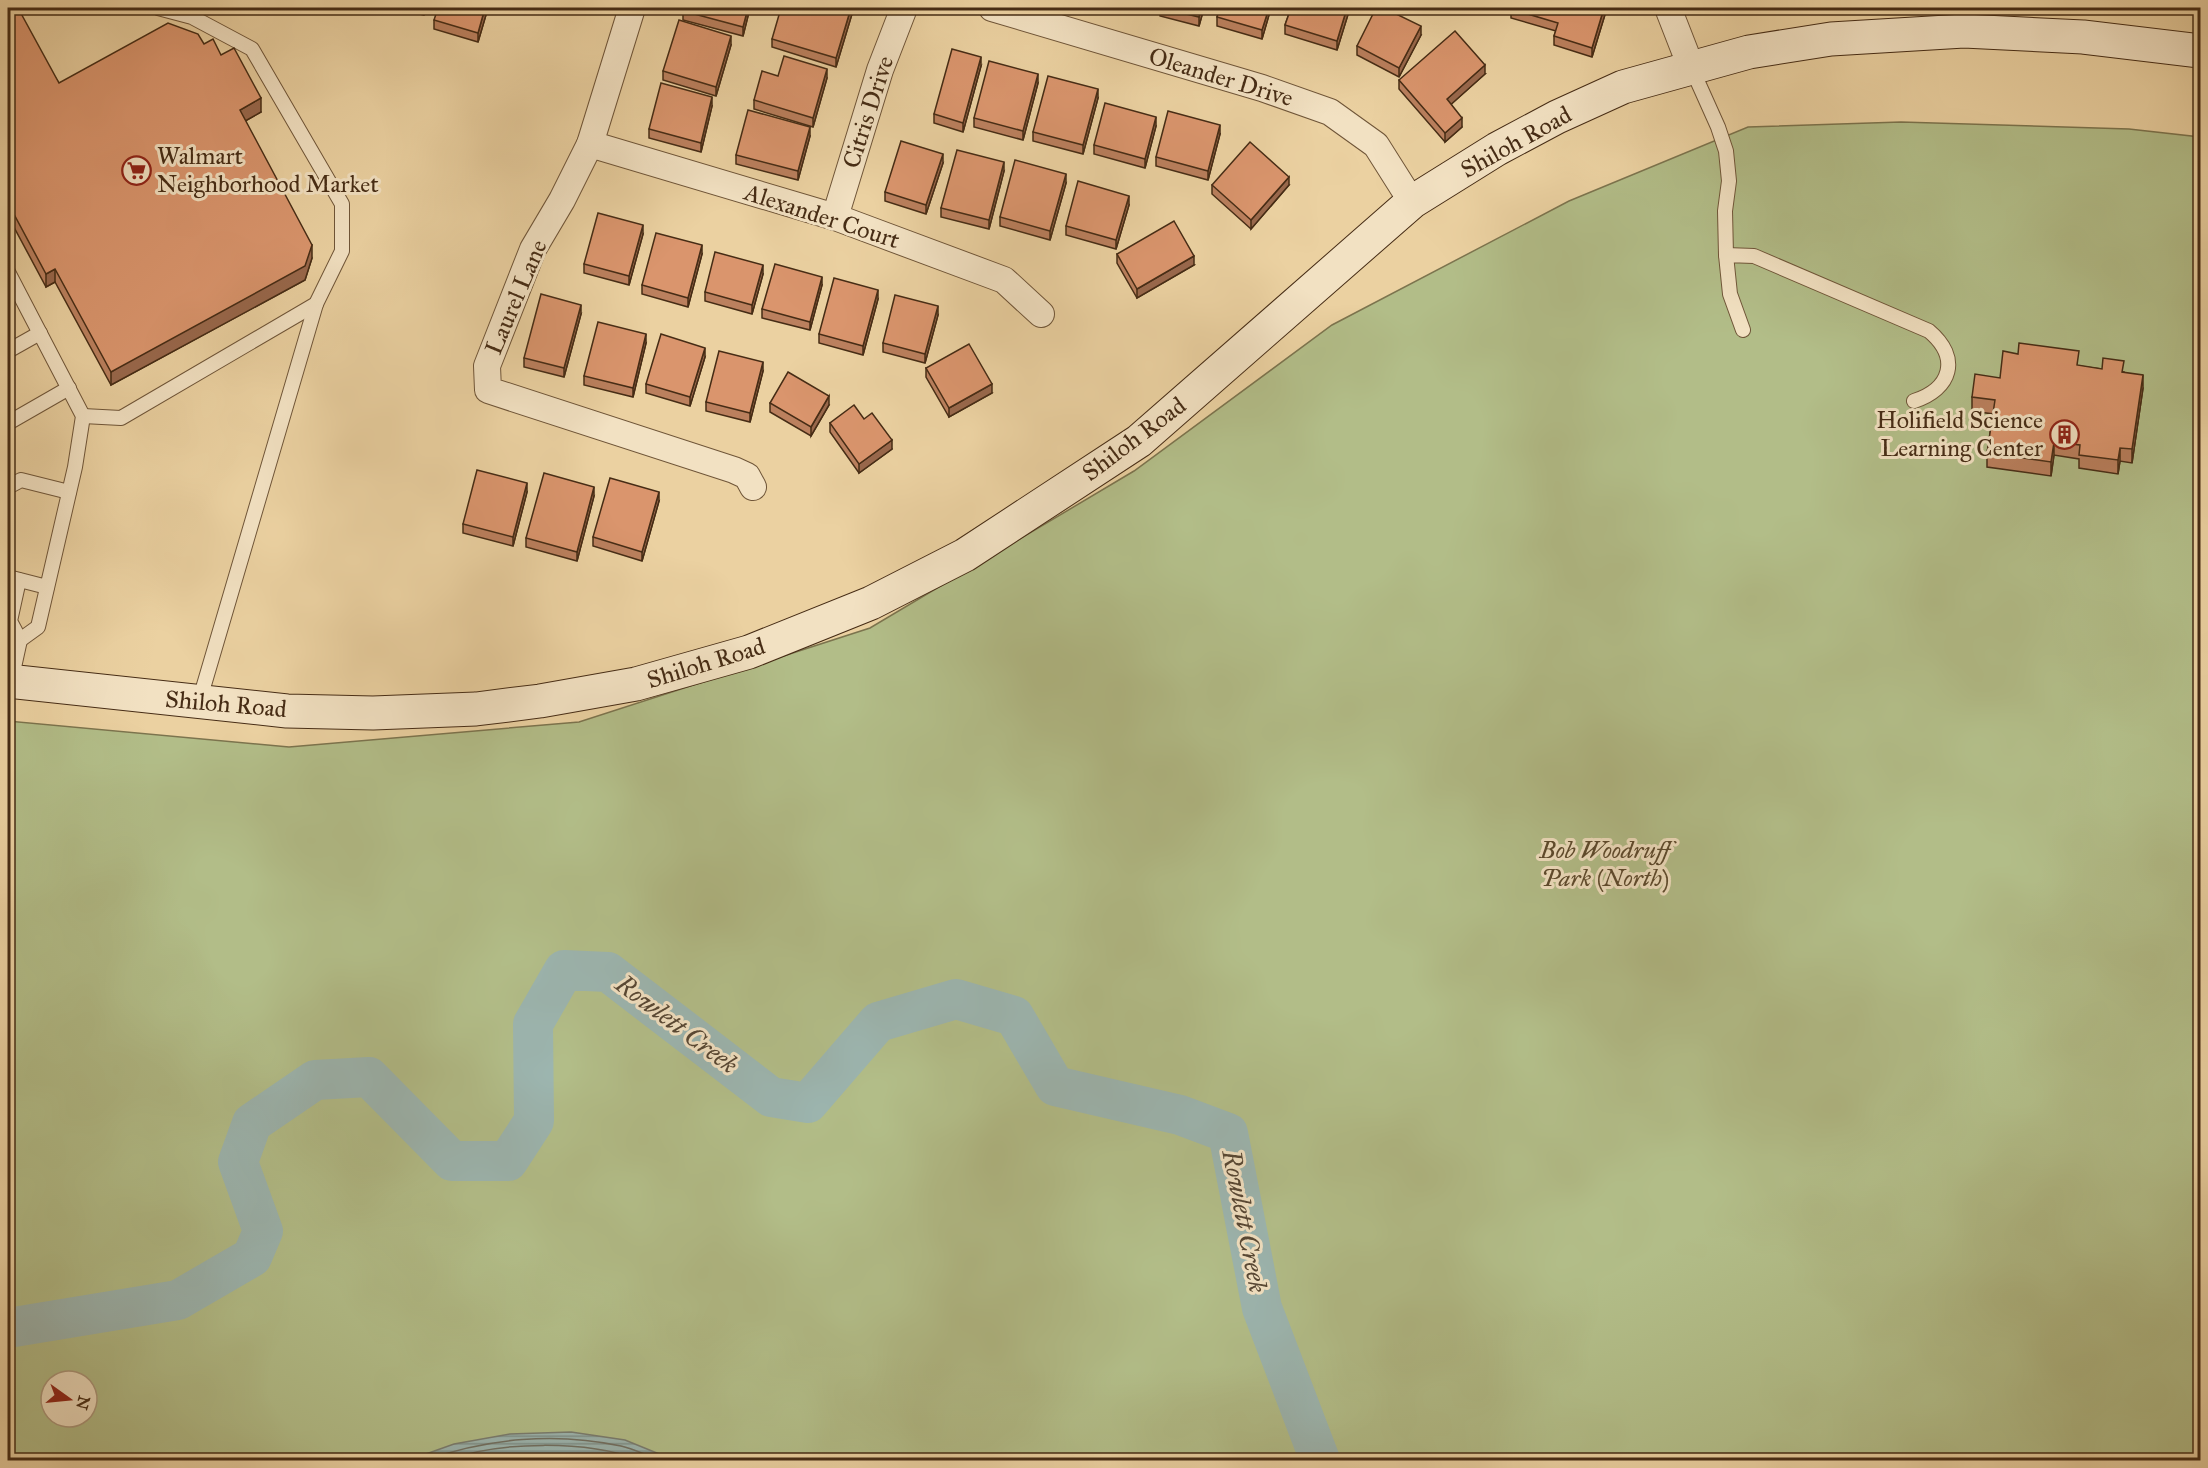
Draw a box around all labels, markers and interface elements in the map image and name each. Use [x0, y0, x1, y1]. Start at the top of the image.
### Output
street label: Oleander Drive [1145, 41, 1297, 113]
street label: Citris Drive [836, 52, 900, 172]
street label: Shiloh Road [1455, 99, 1577, 185]
place label: Walmart Neighborhood Market [157, 141, 379, 199]
supermarket icon: Walmart Neighborhood Market [120, 154, 152, 186]
street label: Alexander Court [740, 176, 904, 255]
street label: Laurel Lane [478, 235, 554, 359]
street label: Shiloh Road [1076, 390, 1192, 488]
place label: Holifield Science Learning Center [1876, 405, 2043, 463]
building icon: Holifield Science Learning Center [2048, 418, 2080, 450]
street label: Shiloh Road [643, 631, 769, 695]
street label: Shiloh Road [164, 684, 288, 724]
park label: Bob Woodruff Park (North) [1539, 835, 1677, 893]
water label: Rowlett Creek [609, 967, 745, 1081]
water label: Rowlett Creek [1215, 1146, 1275, 1296]
north arrow [39, 1369, 99, 1429]
text: N [72, 1394, 94, 1412]

